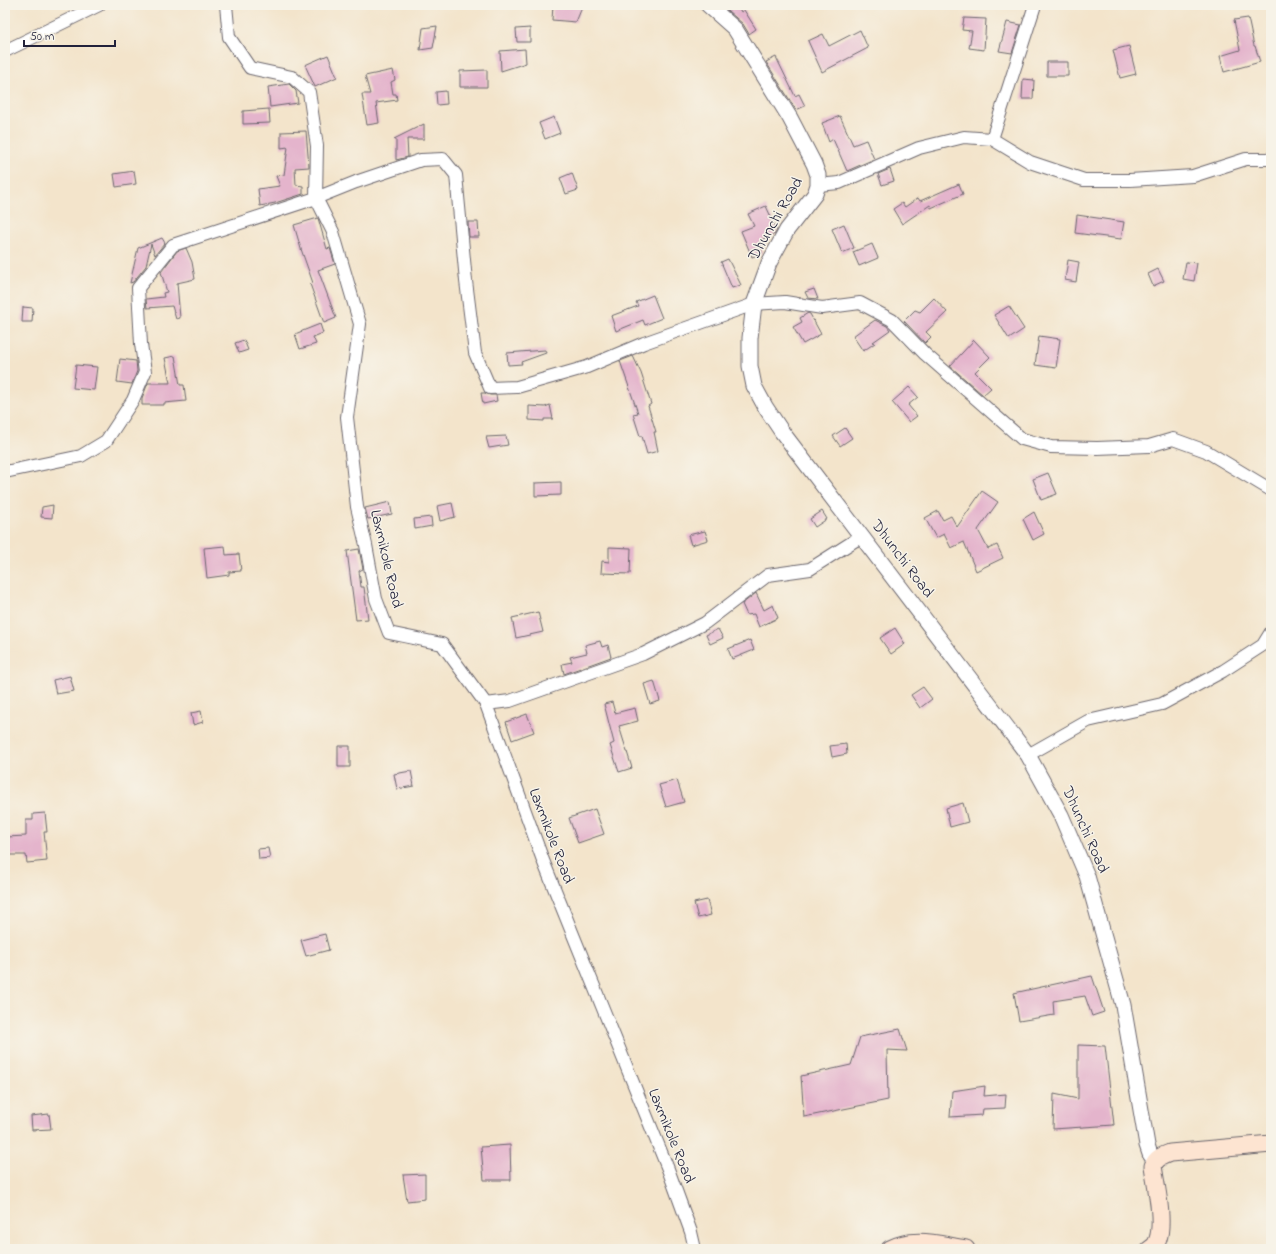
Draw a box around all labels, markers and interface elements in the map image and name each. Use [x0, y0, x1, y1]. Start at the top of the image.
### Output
scale bar [24, 22, 115, 48]
text: 50 m [30, 28, 54, 46]
street label: Dhunchi Road [742, 173, 810, 266]
street label: Laxmikole Road [363, 507, 409, 611]
street label: Dhunchi Road [864, 514, 939, 603]
street label: Dhunchi Road [1055, 782, 1115, 877]
street label: Laxmikole Road [522, 785, 580, 887]
street label: Laxmikole Road [641, 1085, 701, 1187]

